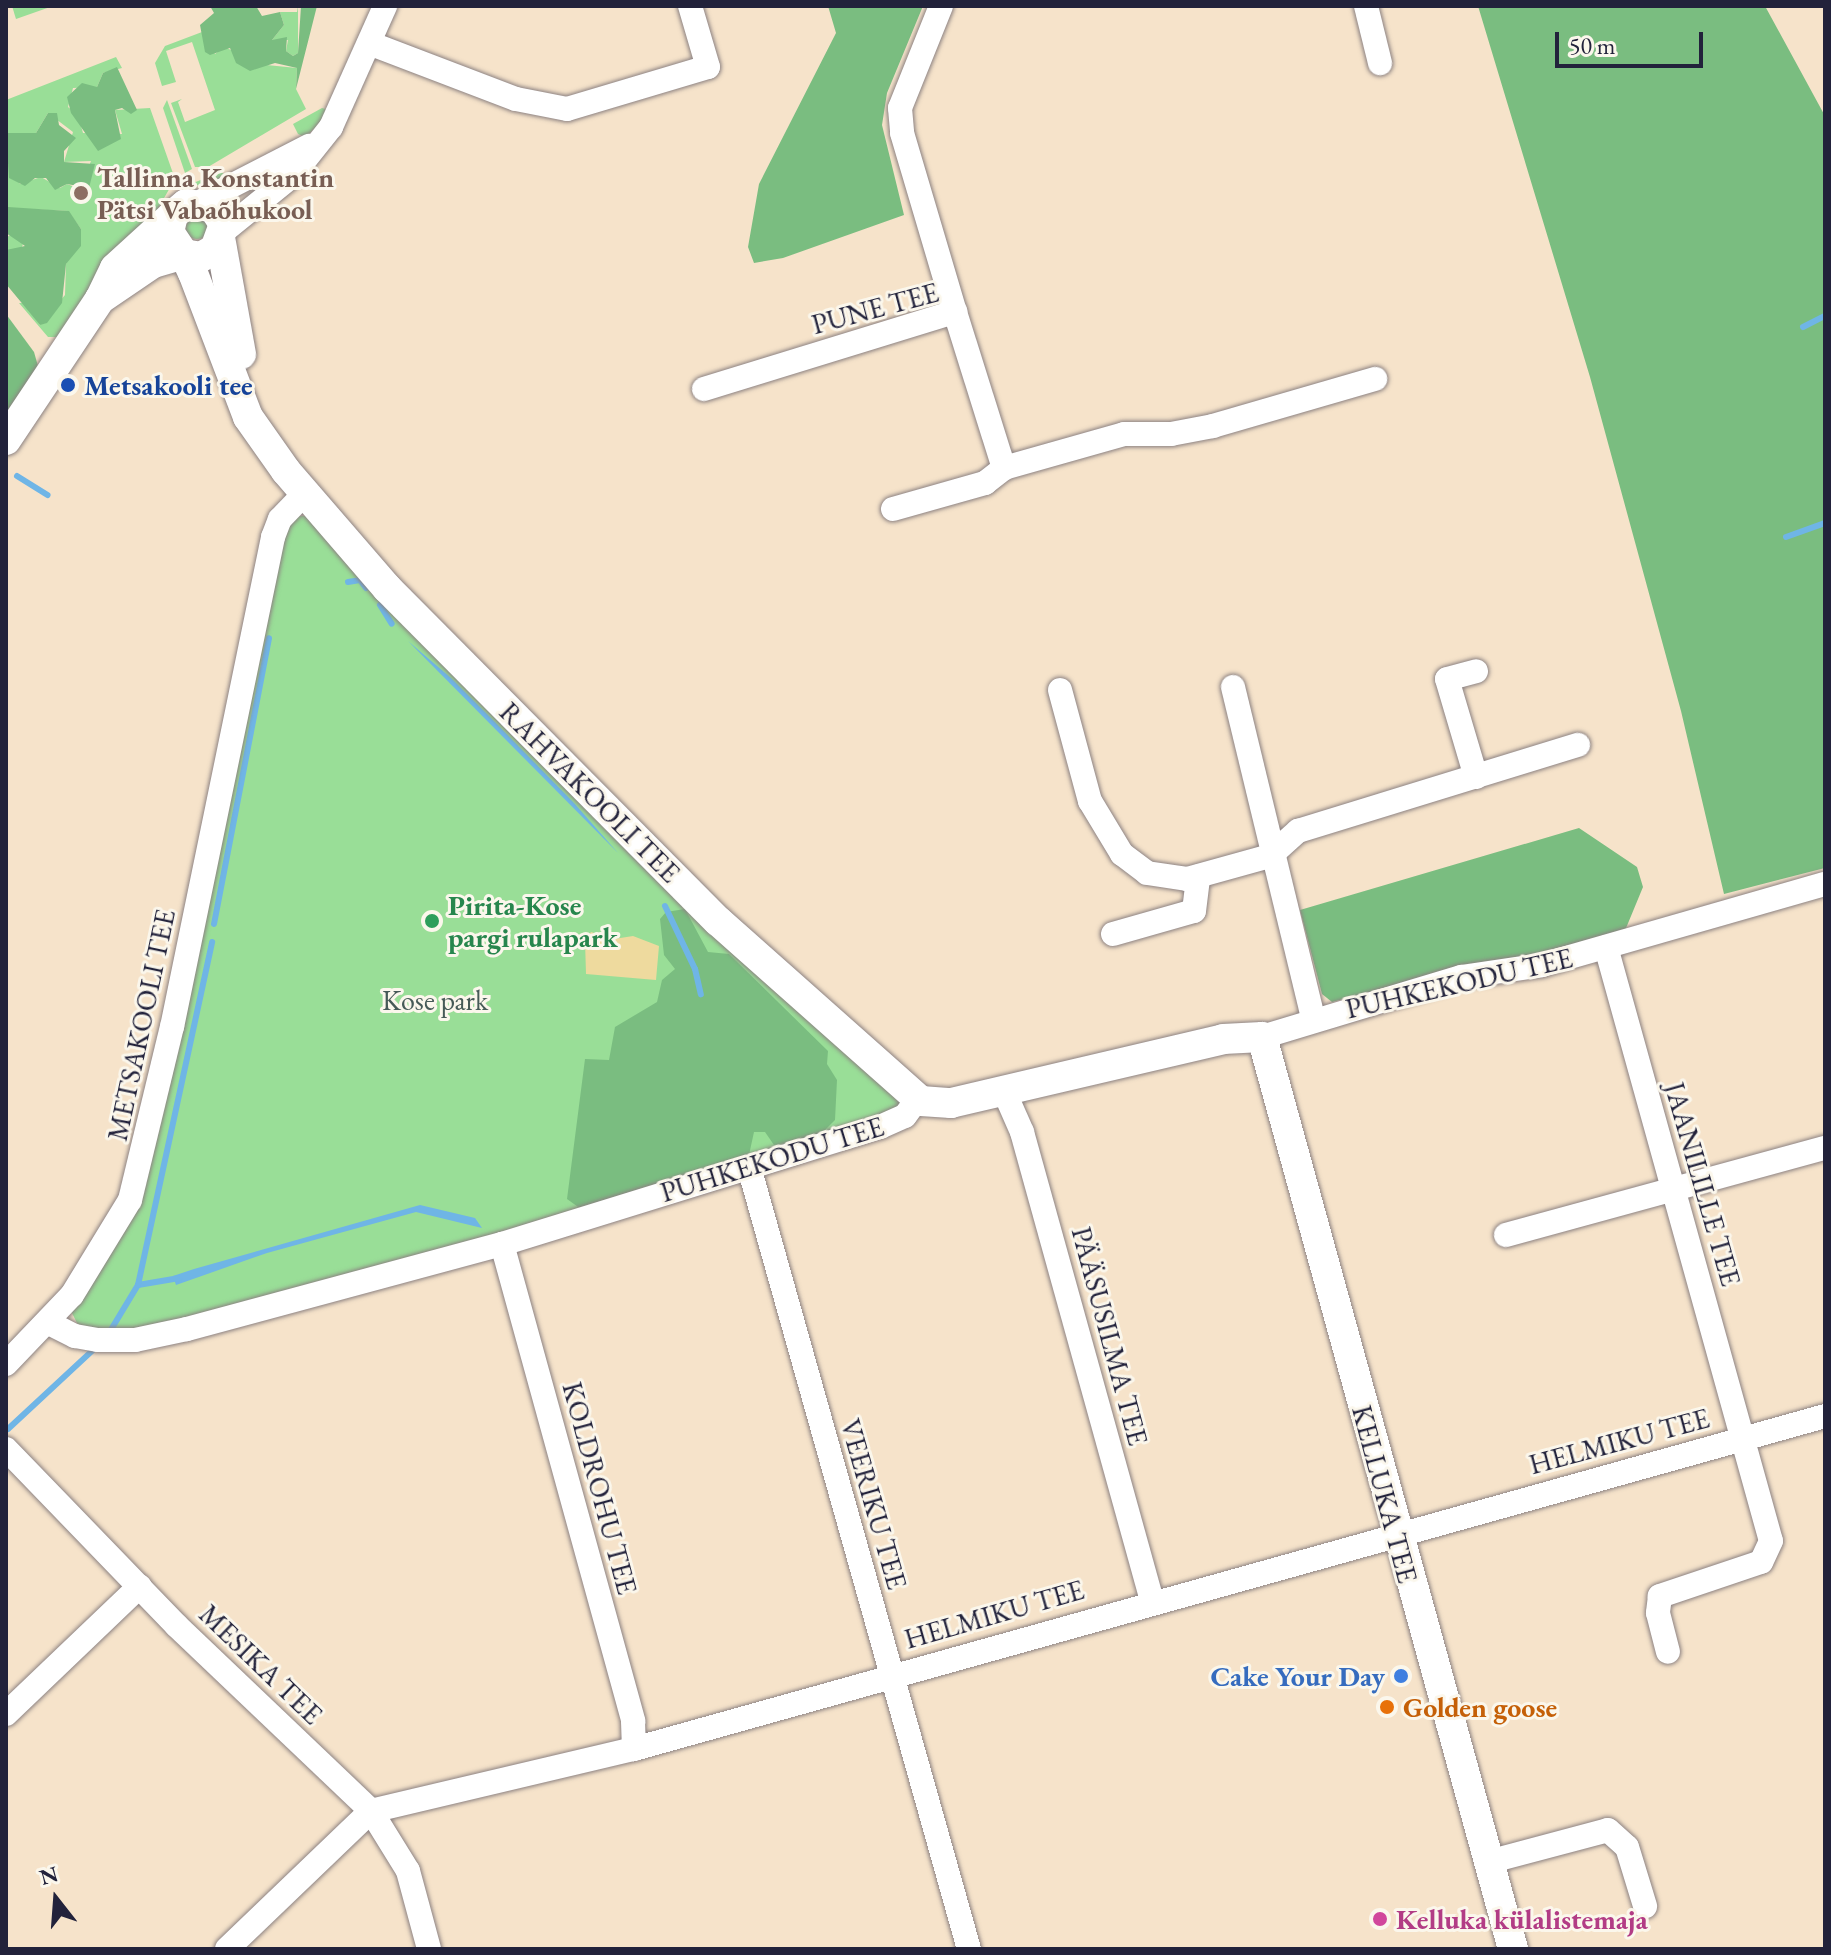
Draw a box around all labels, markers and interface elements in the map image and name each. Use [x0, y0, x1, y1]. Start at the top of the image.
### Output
scale bar [1559, 16, 1707, 66]
text: 50 m [1569, 30, 1616, 61]
place label: Tallinna Konstantin Pätsi Vabaõhukool [97, 160, 334, 226]
marker: Tallinna Konstantin Pätsi Vabaõhukool [72, 184, 90, 202]
street label: PUNE TEE [808, 275, 942, 341]
place label: Metsakooli tee [84, 368, 253, 402]
marker: Metsakooli tee [59, 376, 77, 394]
street label: RAHVAKOOLI TEE [493, 695, 687, 889]
place label: Pirita-Kose pargi rulapark [448, 888, 618, 954]
street label: METSAKOOLI TEE [100, 906, 182, 1144]
marker: Pirita-Kose pargi rulapark [423, 912, 441, 930]
street label: PUHKEKODU TEE [1342, 941, 1576, 1025]
park label: Kose park [382, 983, 488, 1017]
street label: JAANILILLE TEE [1658, 1078, 1748, 1290]
street label: PUHKEKODU TEE [656, 1109, 888, 1209]
street label: PÄÄSUSILMA TEE [1065, 1223, 1155, 1449]
street label: KOLDROHU TEE [555, 1378, 645, 1598]
street label: KELLUKA TEE [1345, 1401, 1425, 1587]
street label: HELMIKU TEE [1525, 1401, 1713, 1481]
street label: VEERIKU TEE [834, 1415, 914, 1593]
street label: HELMIKU TEE [900, 1572, 1088, 1656]
street label: MESIKA TEE [193, 1597, 329, 1731]
place label: Cake Your Day [1211, 1659, 1385, 1693]
marker: Cake Your Day [1392, 1667, 1410, 1685]
place label: Golden goose [1403, 1690, 1557, 1724]
marker: Golden goose [1378, 1698, 1396, 1716]
north arrow [16, 1859, 96, 1939]
text: N [36, 1859, 62, 1892]
place label: Kelluka külalistemaja [1396, 1902, 1648, 1936]
marker: Kelluka külalistemaja [1371, 1910, 1389, 1928]

